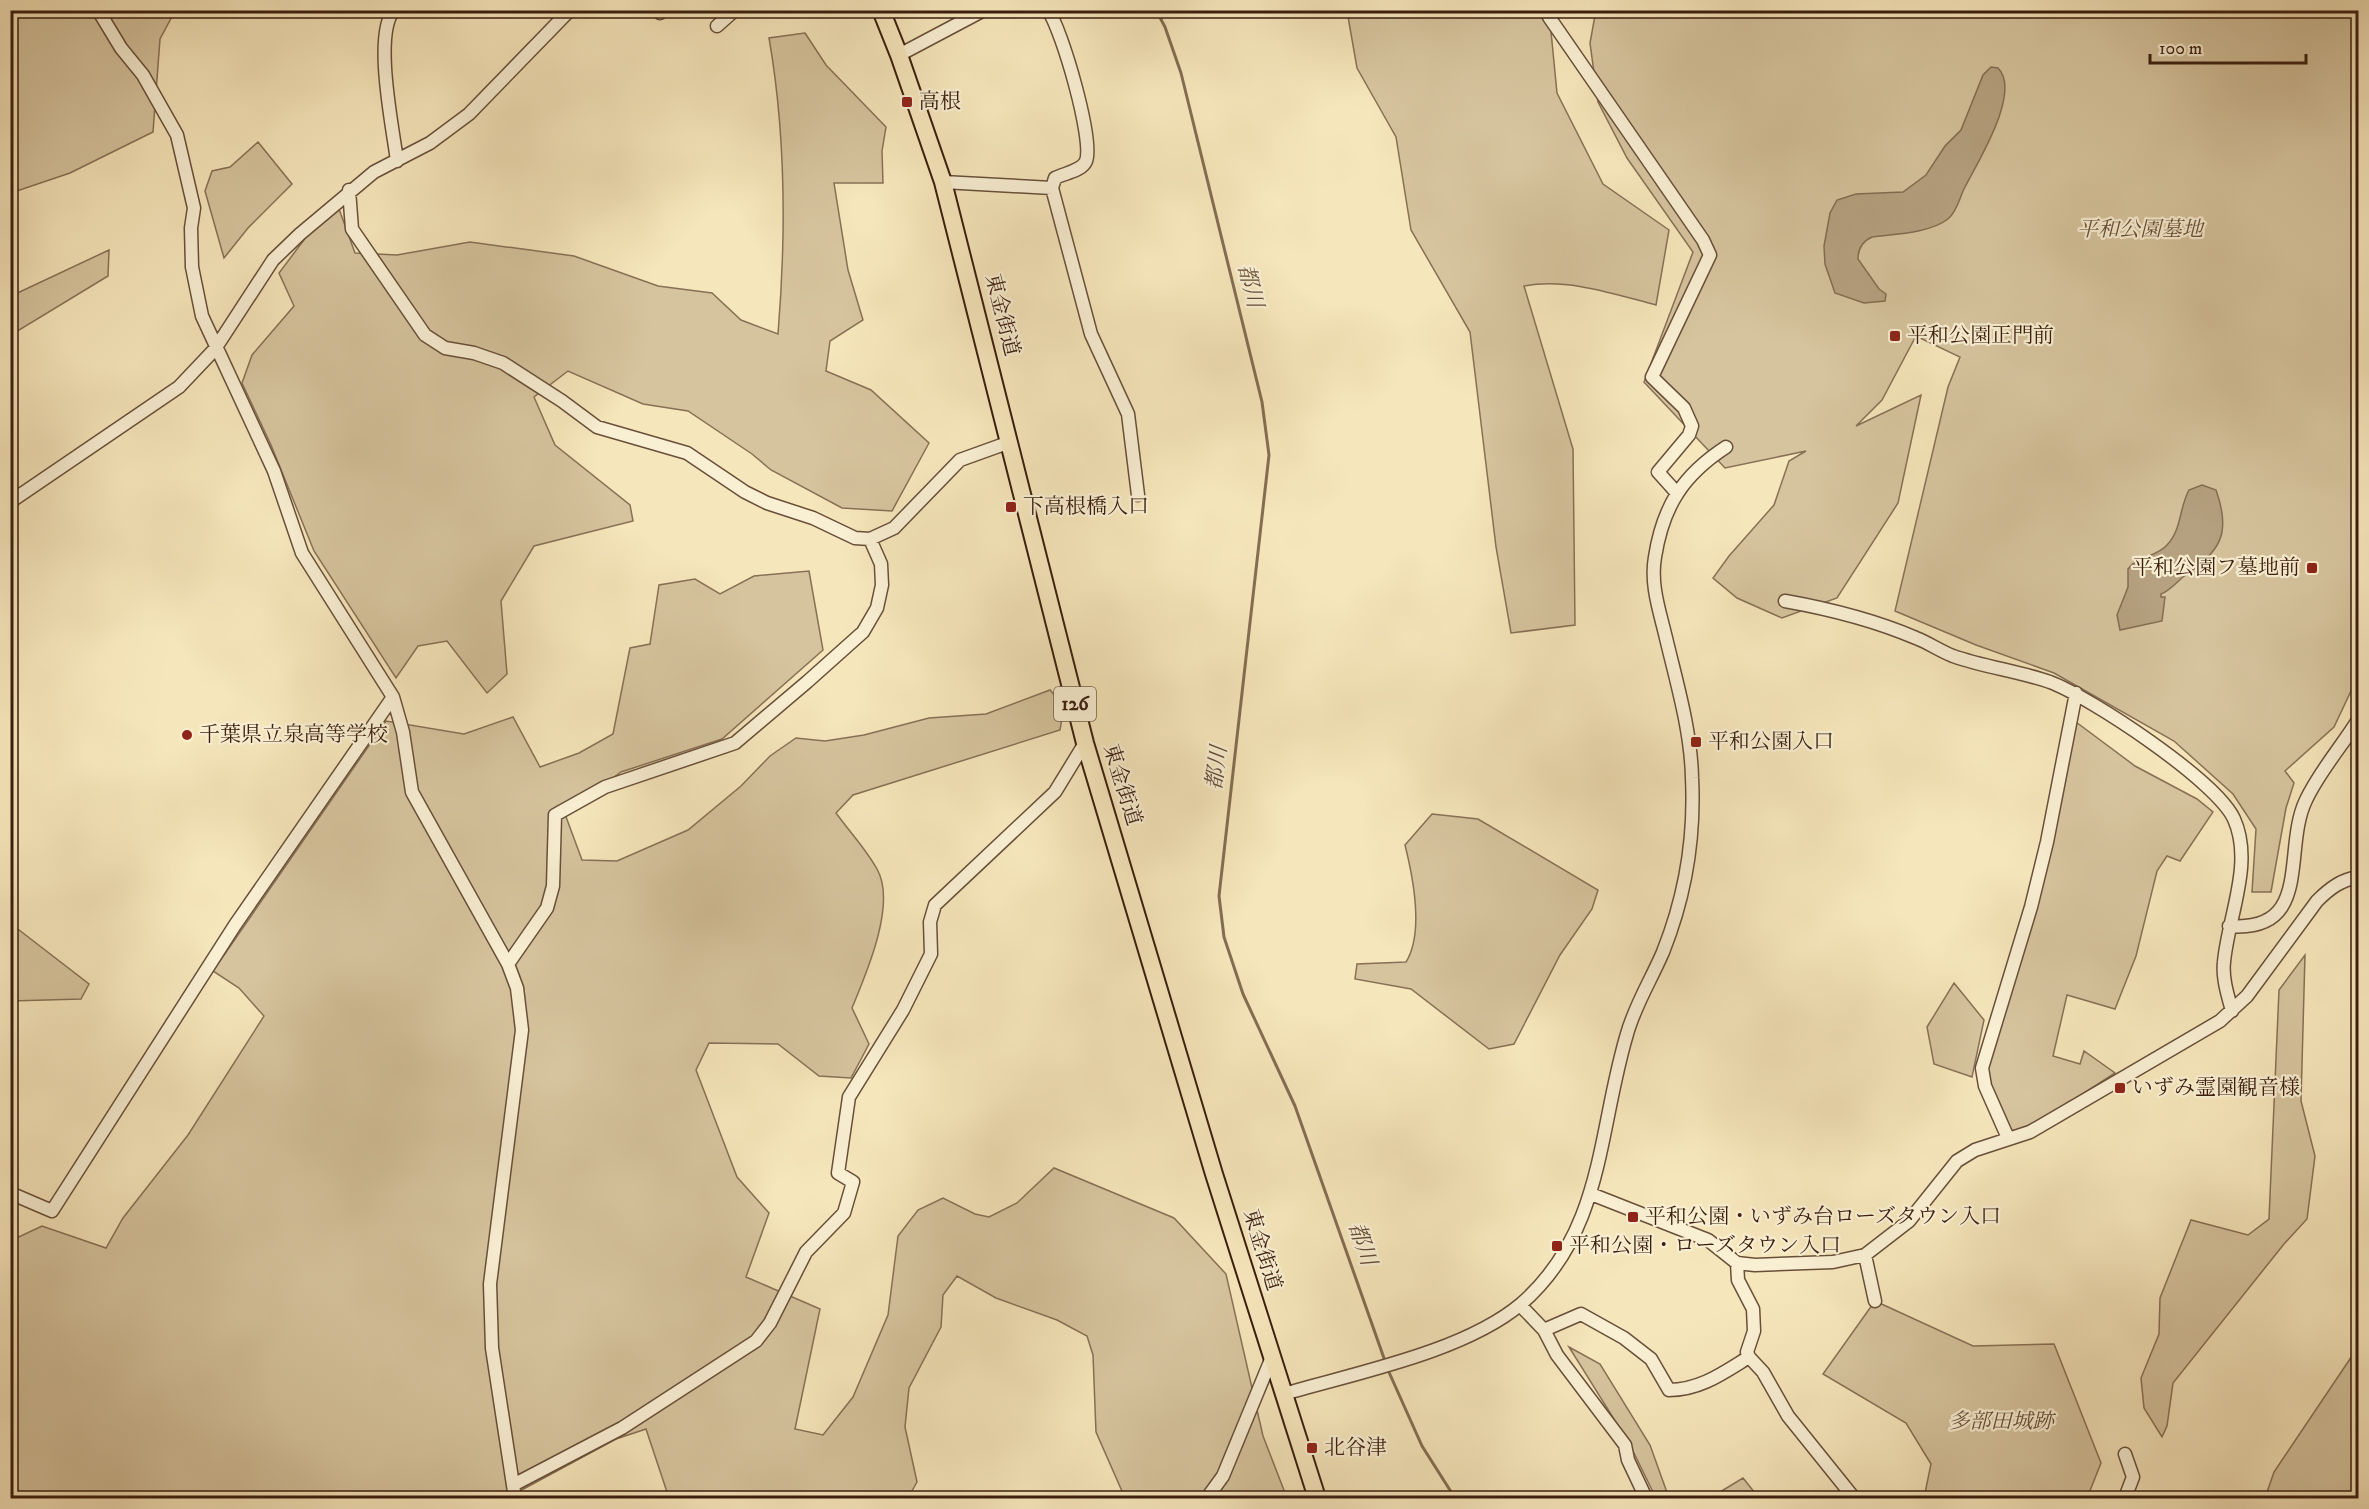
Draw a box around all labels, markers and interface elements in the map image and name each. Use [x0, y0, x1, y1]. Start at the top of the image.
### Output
scale bar [2150, 27, 2306, 65]
text: 100 m [2159, 38, 2202, 60]
place label: 高根 [919, 89, 961, 115]
marker: 高根 [900, 95, 914, 109]
park label: 平和公園墓地 [2077, 217, 2205, 243]
water label: 都川 [1232, 261, 1269, 313]
street label: 東金街道 [979, 271, 1025, 359]
place label: 平和公園正門前 [1907, 323, 2054, 349]
marker: 平和公園正門前 [1888, 329, 1902, 343]
place label: 下高根橋入口 [1023, 494, 1149, 520]
marker: 下高根橋入口 [1004, 500, 1018, 514]
place label: 平和公園フ墓地前 [2132, 555, 2300, 581]
marker: 平和公園フ墓地前 [2305, 561, 2319, 575]
road number: 126 [1054, 687, 1096, 721]
place label: 千葉県立泉高等学校 [199, 722, 388, 748]
marker: 千葉県立泉高等学校 [180, 728, 194, 742]
place label: 平和公園入口 [1708, 729, 1834, 755]
marker: 平和公園入口 [1689, 735, 1703, 749]
street label: 東金街道 [1097, 741, 1147, 829]
water label: 都川 [1201, 743, 1233, 791]
place label: いずみ霊園観音様 [2132, 1075, 2300, 1101]
marker: いずみ霊園観音様 [2113, 1081, 2127, 1095]
place label: 平和公園・いずみ台ローズタウン入口 [1645, 1204, 2001, 1230]
street label: 東金街道 [1237, 1206, 1287, 1294]
marker: 平和公園・いずみ台ローズタウン入口 [1626, 1210, 1640, 1224]
water label: 都川 [1342, 1219, 1383, 1271]
place label: 平和公園・ローズタウン入口 [1569, 1233, 1841, 1259]
marker: 平和公園・ローズタウン入口 [1550, 1239, 1564, 1253]
park label: 多部田城跡 [1949, 1409, 2056, 1435]
place label: 北谷津 [1324, 1435, 1387, 1461]
marker: 北谷津 [1305, 1441, 1319, 1455]

